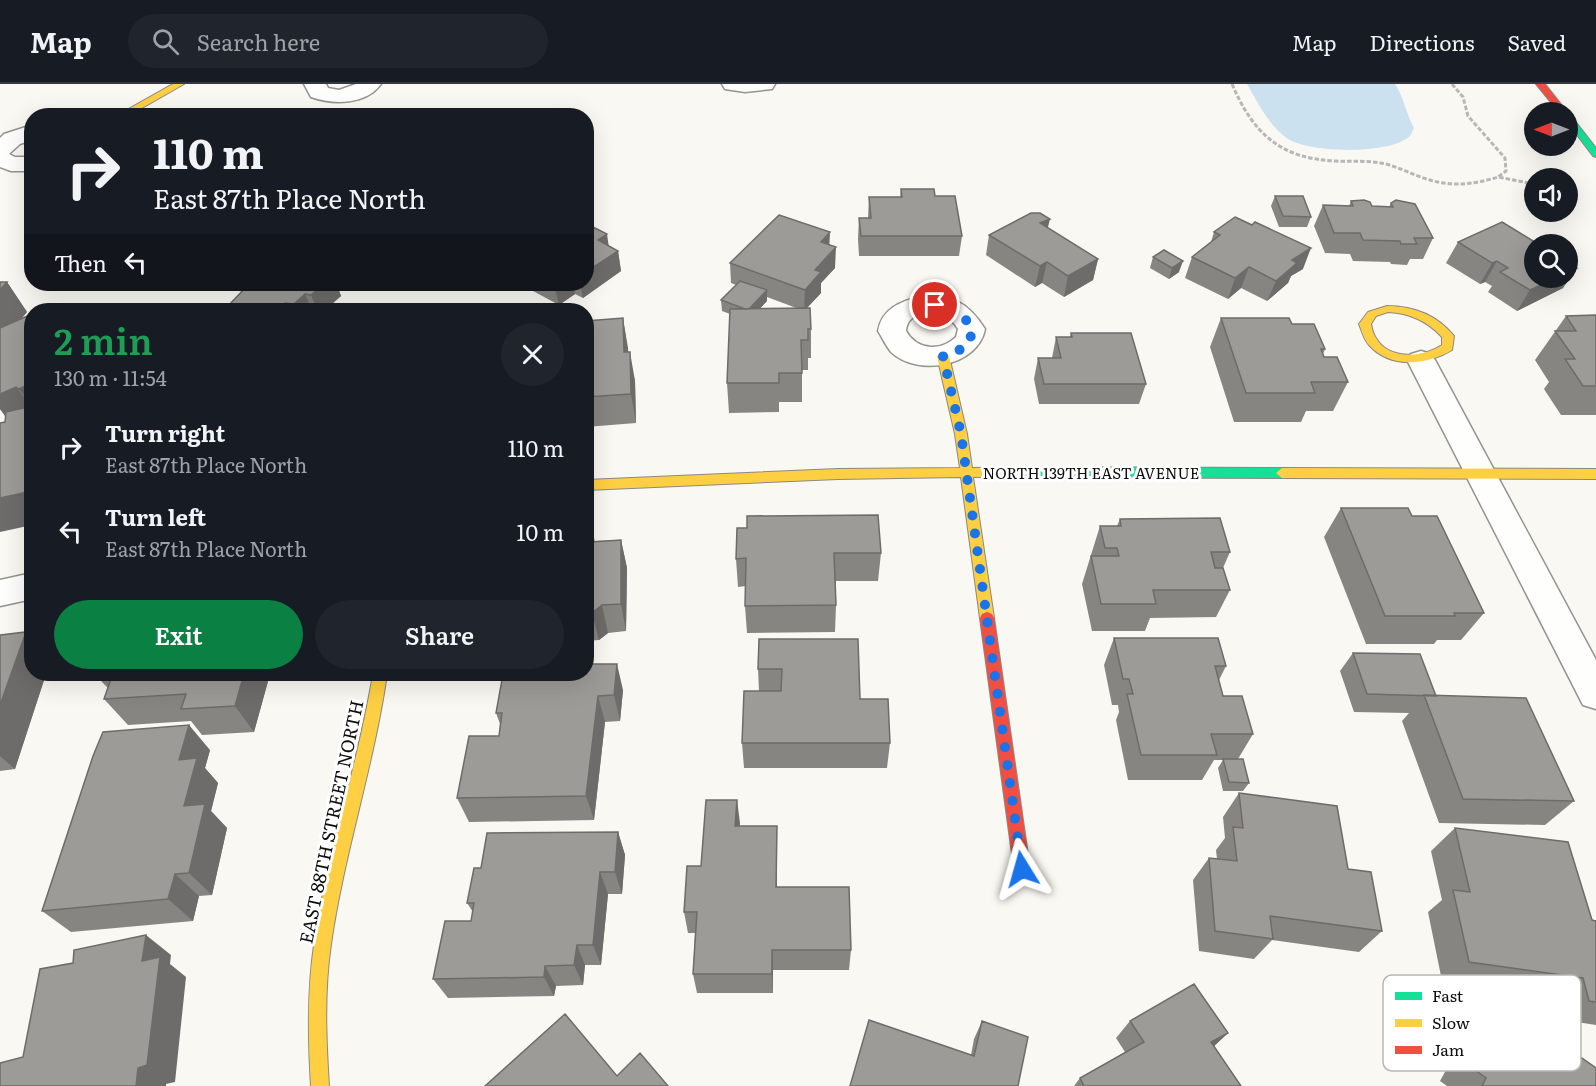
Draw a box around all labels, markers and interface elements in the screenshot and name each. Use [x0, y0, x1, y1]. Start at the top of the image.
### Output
search box [128, 14, 548, 68]
text: Map [30, 20, 92, 62]
icon: search [149, 25, 182, 58]
text: Search here [197, 25, 320, 58]
text: Map [1292, 26, 1337, 57]
text: Directions [1370, 26, 1475, 57]
text: Saved [1508, 26, 1566, 57]
north arrow [1524, 102, 1578, 156]
map controls [1524, 102, 1578, 288]
text: 110 m [153, 120, 264, 182]
icon: right [54, 132, 132, 210]
button: sound [1524, 168, 1578, 222]
text: East 87th Place North [153, 177, 426, 217]
button: search [1524, 234, 1578, 288]
text: Then [54, 246, 107, 279]
icon: left [119, 246, 152, 279]
pin [909, 279, 960, 330]
icon: arrive [918, 288, 951, 321]
text: 2 min [54, 313, 153, 366]
button: close [501, 323, 564, 386]
text: 130 m · 11:54 [54, 362, 167, 392]
text: Turn right [105, 416, 225, 449]
icon: right [54, 431, 87, 464]
text: 110 m [508, 431, 564, 464]
text: East 87th Place North [105, 449, 307, 479]
street label: NORTH 139TH EAST AVENUE [983, 461, 1199, 484]
text: Turn left [105, 500, 206, 533]
icon: left [54, 515, 87, 548]
text: 10 m [517, 515, 564, 548]
text: East 87th Place North [105, 533, 307, 563]
button: Exit [54, 600, 303, 669]
button: Share [315, 600, 564, 669]
street label: EAST 88TH STREET NORTH [292, 697, 370, 946]
position arrow [990, 837, 1054, 901]
legend [1383, 975, 1581, 1071]
text: Fast [1432, 983, 1464, 1007]
text: Slow [1432, 1010, 1470, 1034]
text: Jam [1432, 1037, 1465, 1061]

